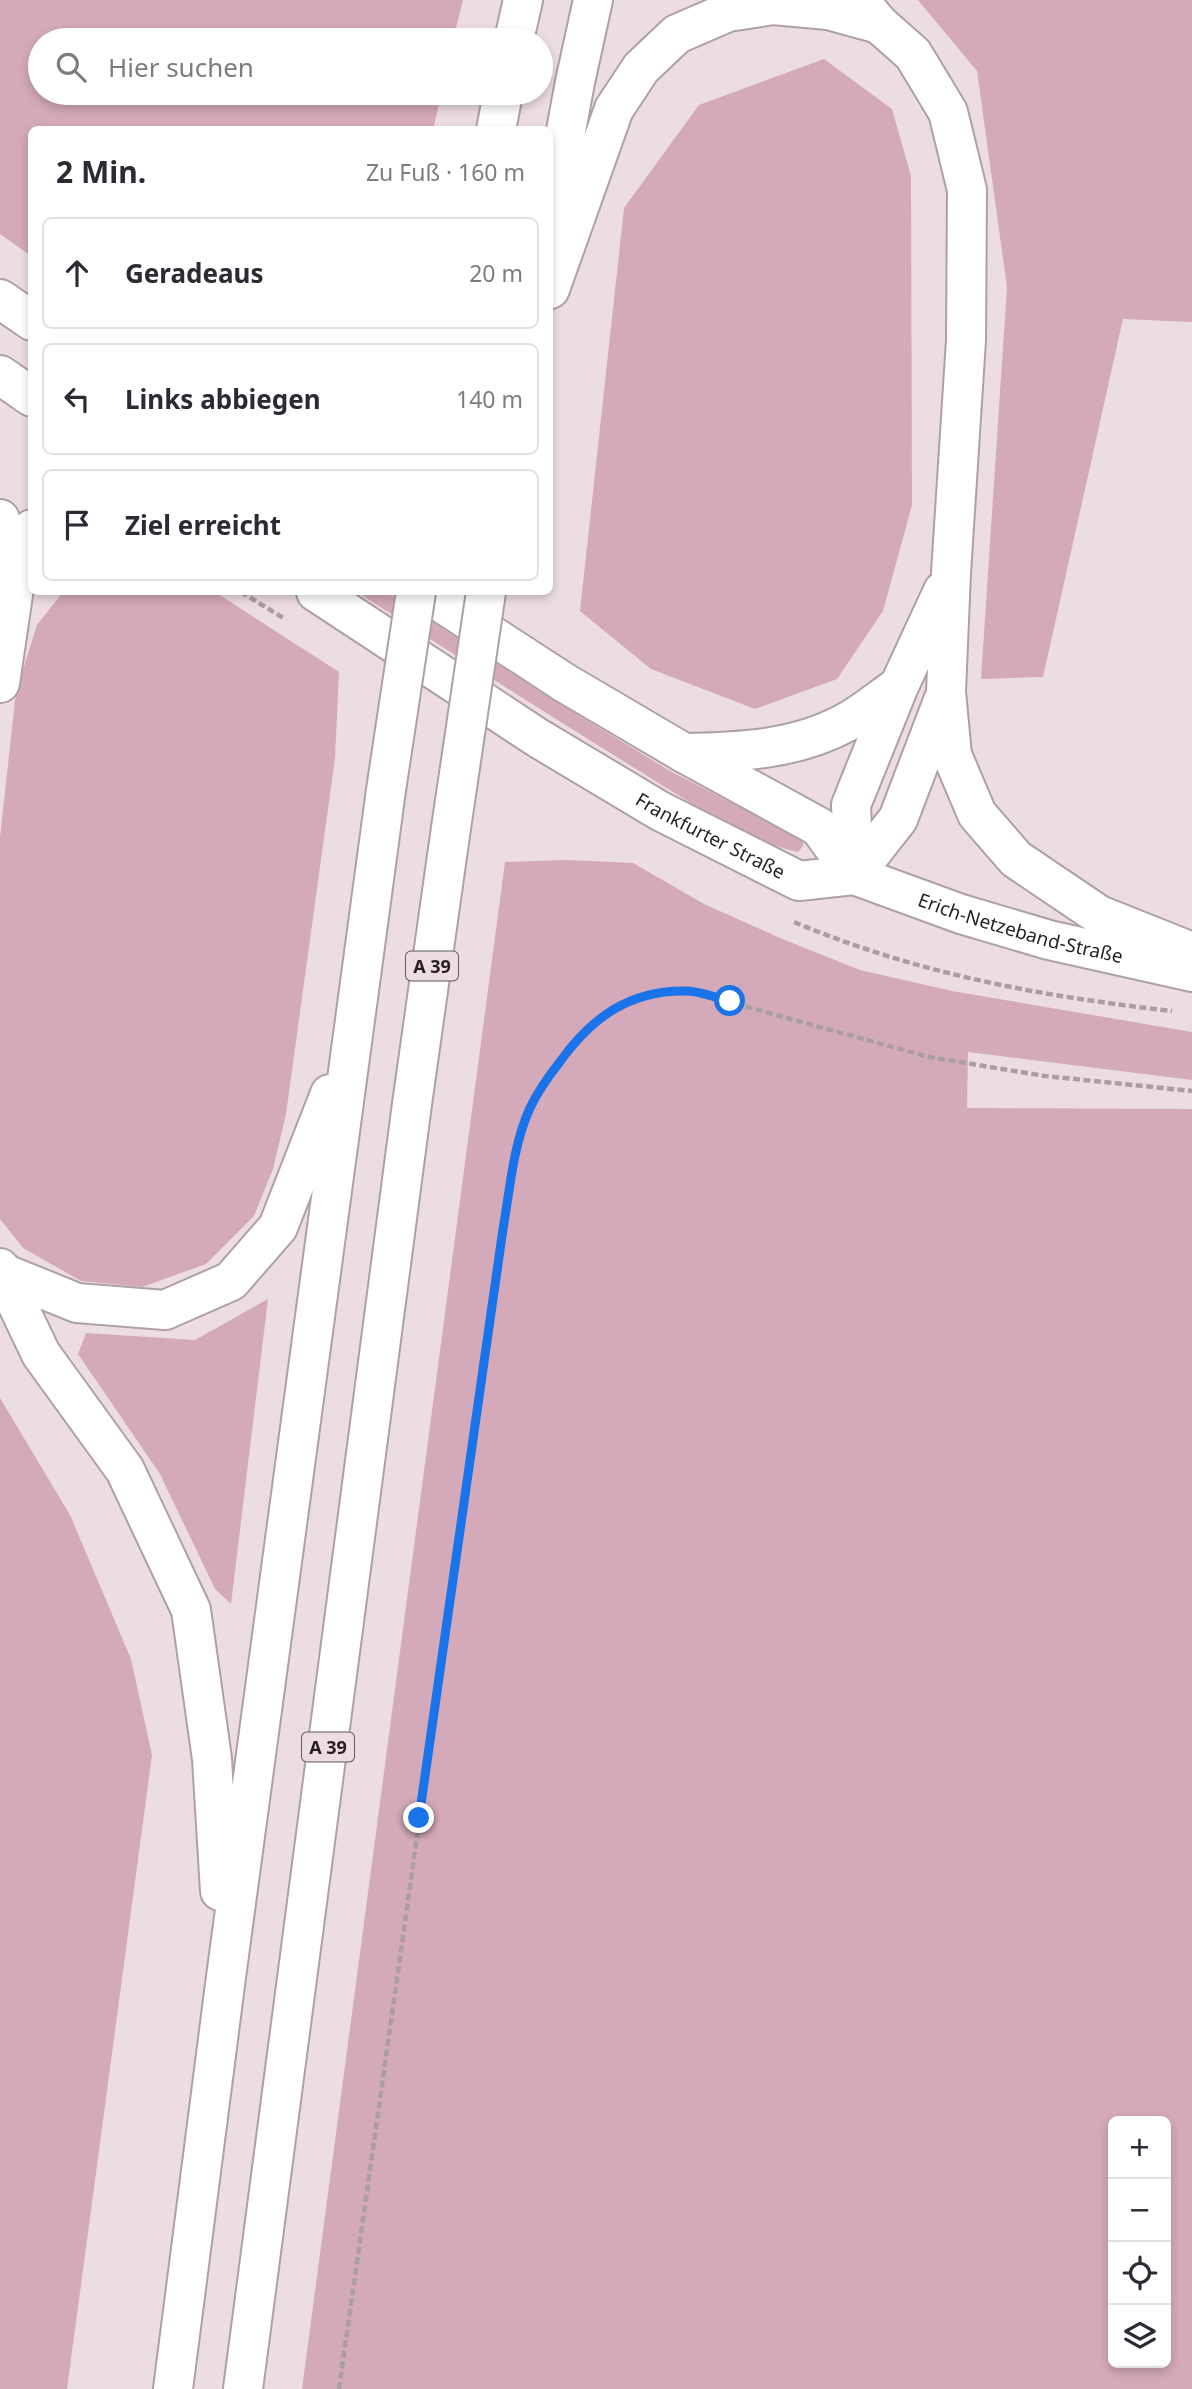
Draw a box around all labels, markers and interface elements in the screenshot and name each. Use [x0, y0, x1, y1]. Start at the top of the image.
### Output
search box [28, 28, 553, 105]
icon: search [52, 48, 90, 86]
text: Hier suchen [108, 49, 254, 85]
text: 2 Min. [56, 151, 146, 192]
text: Zu Fuß · 160 m [366, 156, 525, 188]
icon: ahead [58, 254, 96, 292]
text: Geradeaus [125, 255, 264, 291]
text: 20 m [469, 257, 523, 289]
icon: left [58, 380, 96, 418]
text: Links abbiegen [125, 381, 321, 417]
text: 140 m [456, 383, 523, 415]
icon: arrive [58, 506, 96, 544]
text: Ziel erreicht [125, 507, 281, 543]
street label: Frankfurter Straße [631, 786, 789, 885]
street label: Erich-Netzeband-Straße [914, 886, 1126, 969]
road number: A 39 [406, 951, 458, 981]
route start [714, 985, 745, 1016]
road number: A 39 [302, 1732, 354, 1762]
route end [403, 1802, 434, 1833]
map controls [1108, 2116, 1171, 2368]
button: + [1108, 2116, 1171, 2179]
button: − [1108, 2179, 1171, 2242]
button: locate [1108, 2242, 1171, 2305]
button: layers [1108, 2305, 1171, 2368]

